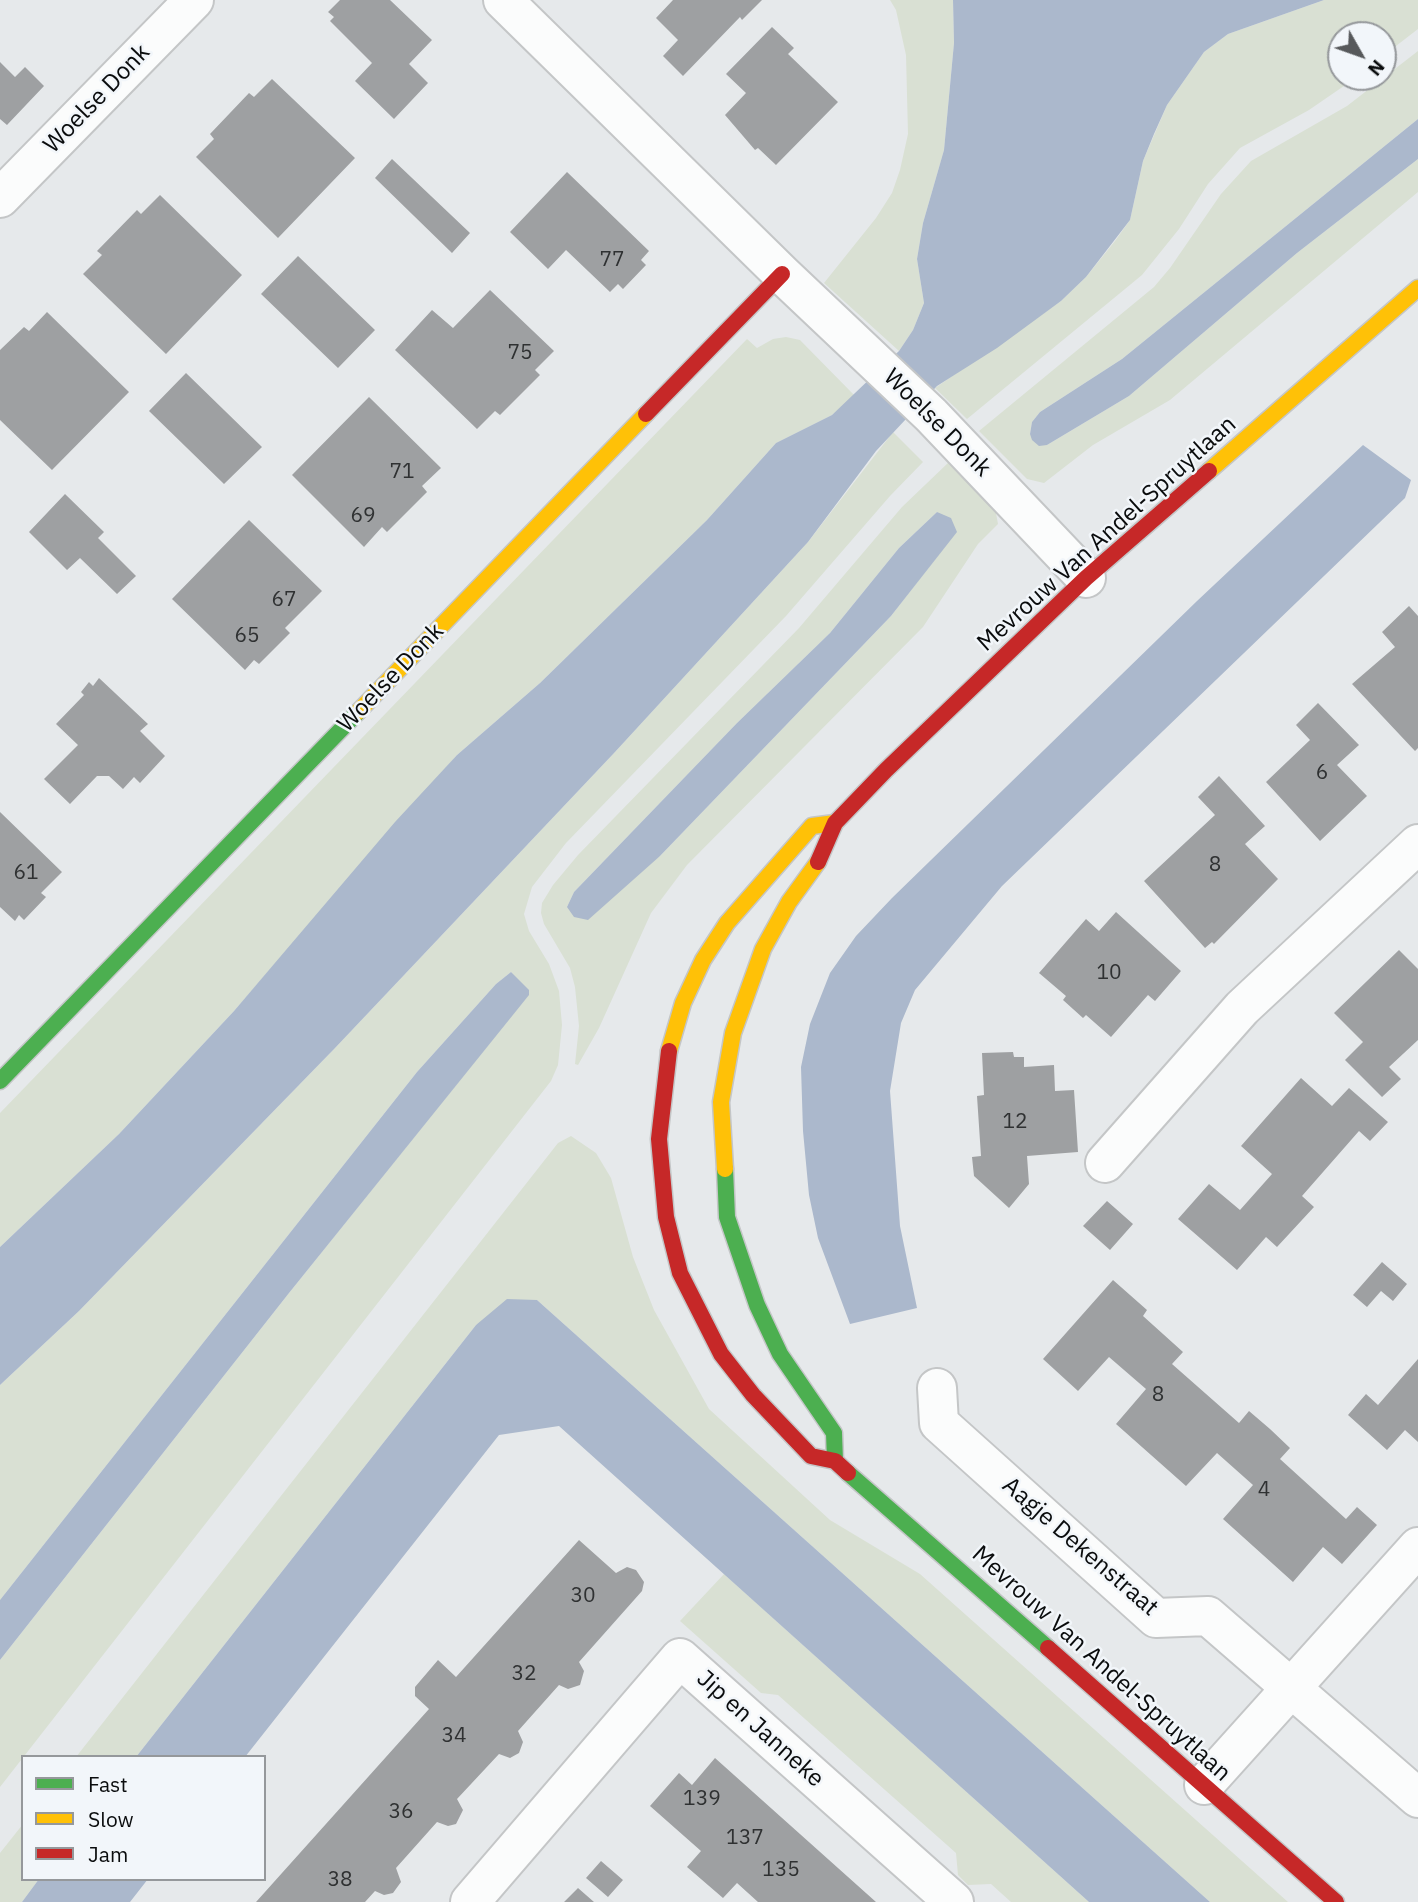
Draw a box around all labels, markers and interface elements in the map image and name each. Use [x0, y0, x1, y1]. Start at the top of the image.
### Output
north arrow [1327, 21, 1397, 91]
street label: Woelse Donk [38, 38, 156, 160]
text: N [1363, 55, 1390, 81]
house number: 77 [599, 247, 625, 273]
house number: 75 [507, 340, 533, 366]
street label: Woelse Donk [877, 363, 997, 483]
street label: Mevrouw Van Andel-Spruytlaan [972, 410, 1242, 658]
house number: 71 [389, 459, 415, 485]
house number: 69 [350, 503, 376, 529]
house number: 67 [271, 587, 297, 613]
street label: Woelse Donk [332, 617, 450, 739]
house number: 65 [234, 623, 260, 649]
house number: 6 [1316, 760, 1328, 786]
house number: 8 [1209, 852, 1221, 878]
house number: 61 [13, 860, 39, 886]
house number: 10 [1096, 960, 1122, 986]
house number: 12 [1002, 1109, 1028, 1135]
house number: 8 [1152, 1382, 1164, 1408]
street label: Aagje Dekenstraat [996, 1471, 1164, 1623]
house number: 4 [1258, 1477, 1270, 1503]
street label: Mevrouw Van Andel-Spruytlaan [966, 1540, 1236, 1788]
house number: 30 [570, 1583, 596, 1609]
house number: 32 [511, 1661, 537, 1687]
street label: Jip en Janneke [690, 1664, 830, 1794]
house number: 34 [441, 1723, 467, 1749]
legend [21, 1755, 266, 1881]
text: Fast [88, 1770, 128, 1798]
house number: 139 [683, 1786, 721, 1812]
house number: 36 [388, 1799, 414, 1825]
text: Slow [88, 1805, 134, 1833]
house number: 137 [726, 1825, 764, 1851]
text: Jam [88, 1840, 128, 1868]
house number: 135 [762, 1857, 800, 1883]
house number: 38 [327, 1867, 353, 1893]

